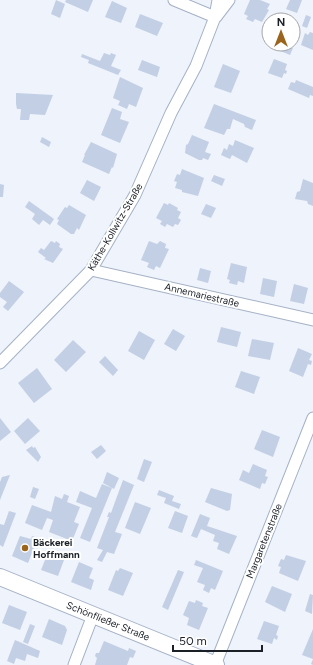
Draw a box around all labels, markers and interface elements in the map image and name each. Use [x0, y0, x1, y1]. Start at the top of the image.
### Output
north arrow [261, 12, 301, 52]
text: N [277, 16, 285, 29]
street label: Käthe-Kollwitz-Straße [85, 180, 146, 273]
street label: Annemariestraße [163, 280, 241, 310]
street label: Margaretenstraße [243, 501, 285, 580]
place label: Bäckerei Hoffmann [33, 536, 80, 561]
marker: Bäckerei Hoffmann [20, 543, 30, 553]
street label: Schönfließer Straße [64, 598, 152, 644]
scale bar [173, 627, 262, 653]
text: 50 m [179, 634, 207, 648]

